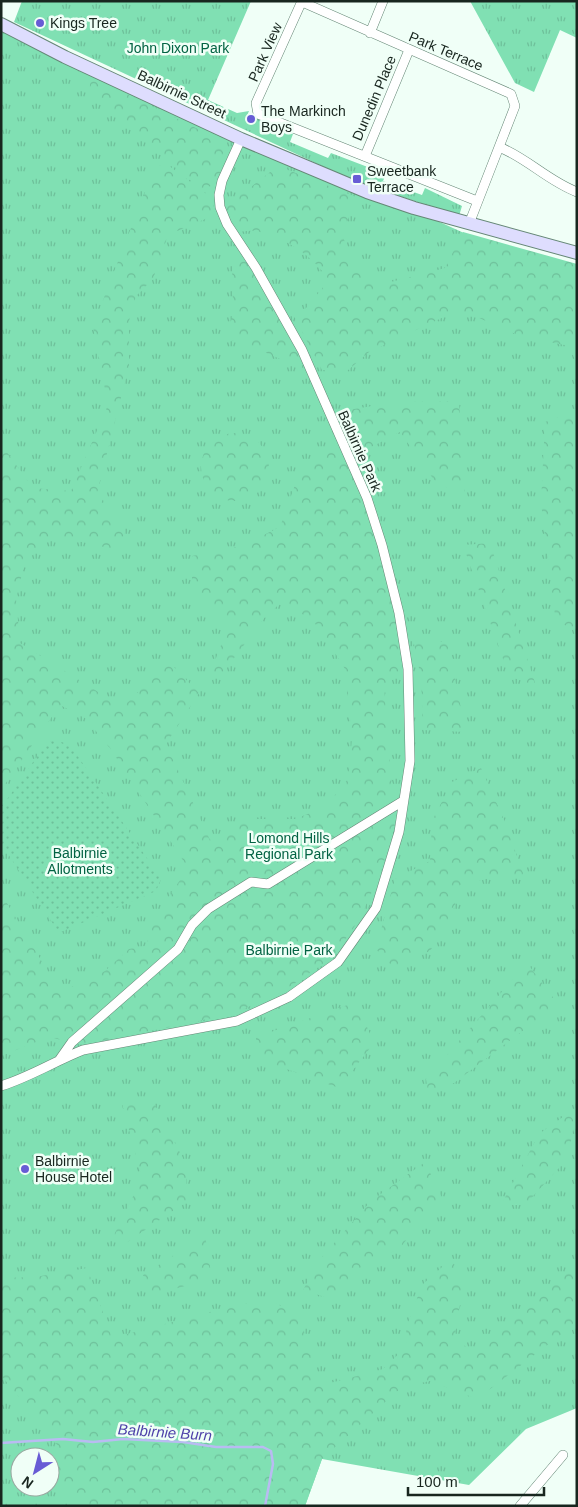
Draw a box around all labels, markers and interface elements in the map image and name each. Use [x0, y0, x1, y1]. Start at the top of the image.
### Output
place label: Kings Tree [50, 15, 117, 31]
marker: Kings Tree [34, 17, 46, 29]
street label: Park View [245, 19, 285, 84]
street label: Park Terrace [406, 28, 486, 74]
park label: John Dixon Park [127, 40, 230, 56]
street label: Dunedin Place [349, 53, 399, 143]
street label: Balbirnie Street [135, 67, 229, 122]
place label: The Markinch Boys [261, 103, 346, 135]
marker: The Markinch Boys [245, 113, 257, 125]
place label: Sweetbank Terrace [367, 163, 437, 195]
marker: Sweetbank Terrace [351, 173, 363, 185]
street label: Balbirnie Park [335, 408, 385, 495]
park label: Lomond Hills Regional Park [245, 830, 334, 862]
park label: Balbirnie Allotments [47, 845, 113, 877]
park label: Balbirnie Park [245, 942, 334, 958]
place label: Balbirnie House Hotel [35, 1153, 112, 1185]
marker: Balbirnie House Hotel [19, 1163, 31, 1175]
water label: Balbirnie Burn [117, 1420, 213, 1444]
north arrow [10, 1447, 60, 1497]
scale bar [408, 1464, 544, 1496]
text: N [19, 1473, 36, 1492]
text: 100 m [416, 1473, 458, 1490]

